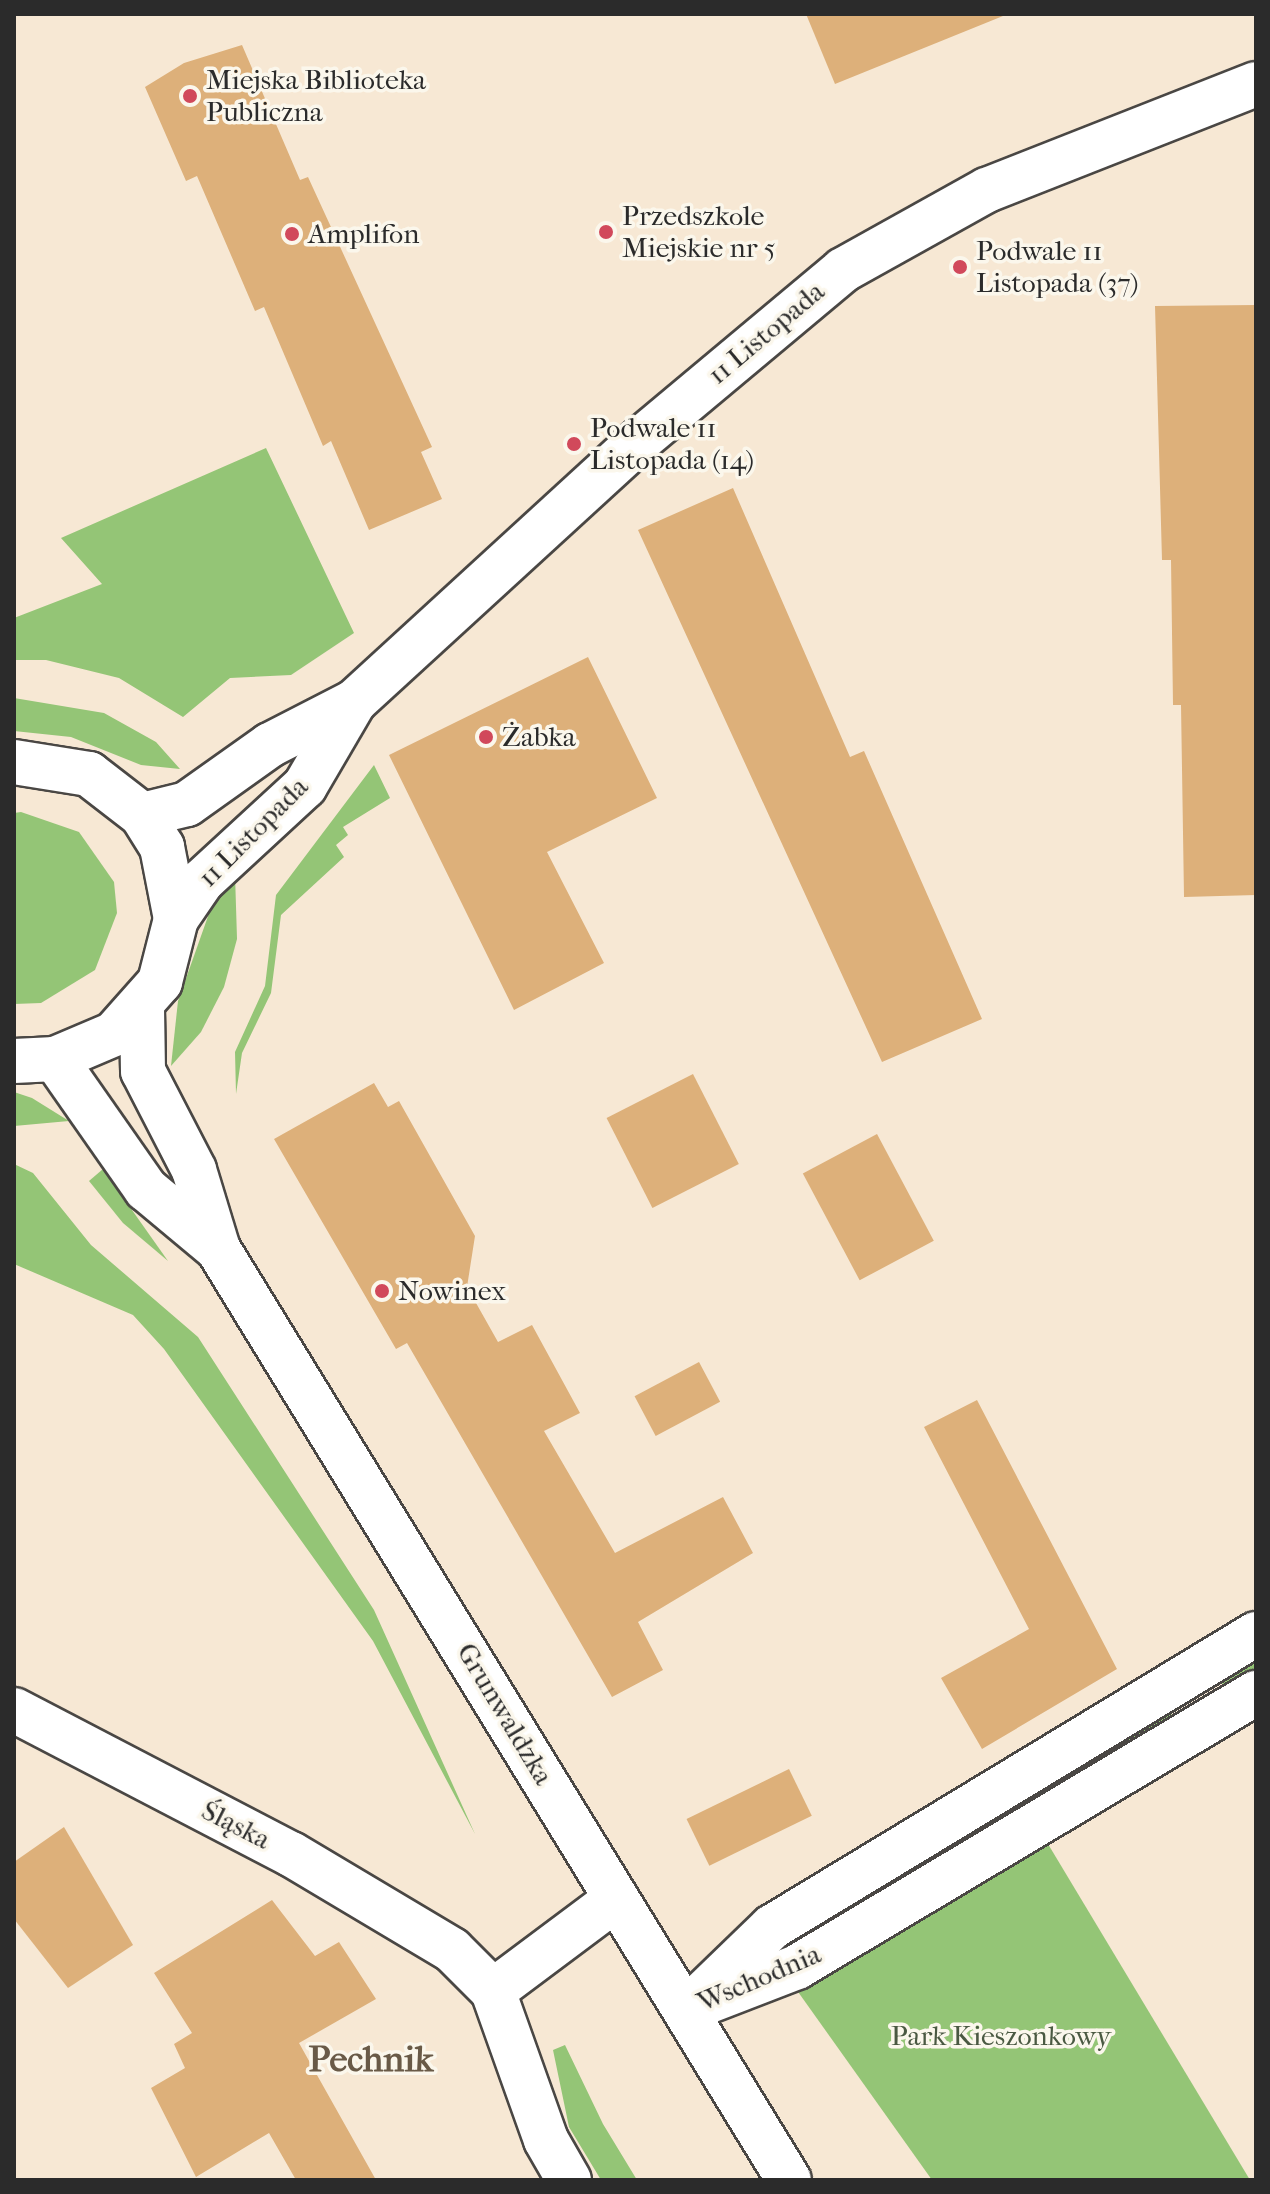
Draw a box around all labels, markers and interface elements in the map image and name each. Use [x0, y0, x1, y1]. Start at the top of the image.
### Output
place label: Miejska Biblioteka Publiczna [206, 63, 426, 129]
marker: Miejska Biblioteka Publiczna [181, 87, 199, 105]
place label: Przedszkole Miejskie nr 5 [622, 199, 776, 265]
place label: Amplifon [308, 217, 419, 251]
marker: Przedszkole Miejskie nr 5 [597, 223, 615, 241]
marker: Amplifon [283, 225, 301, 243]
place label: Podwale 11 Listopada (37) [976, 234, 1139, 300]
marker: Podwale 11 Listopada (37) [951, 258, 969, 276]
street label: 11 Listopada [701, 275, 831, 391]
place label: Podwale 11 Listopada (14) [590, 411, 754, 477]
marker: Podwale 11 Listopada (14) [565, 435, 583, 453]
place label: Żabka [502, 720, 576, 754]
marker: Żabka [477, 728, 495, 746]
street label: 11 Listopada [191, 770, 315, 894]
place label: Nowinex [398, 1274, 506, 1308]
marker: Nowinex [373, 1282, 391, 1300]
street label: Grunwaldzka [450, 1637, 560, 1791]
street label: Śląska [196, 1794, 276, 1856]
street label: Wschodnia [692, 1937, 826, 2019]
park label: Park Kieszonkowy [891, 2019, 1111, 2053]
district label: Pechnik [309, 2038, 433, 2082]

